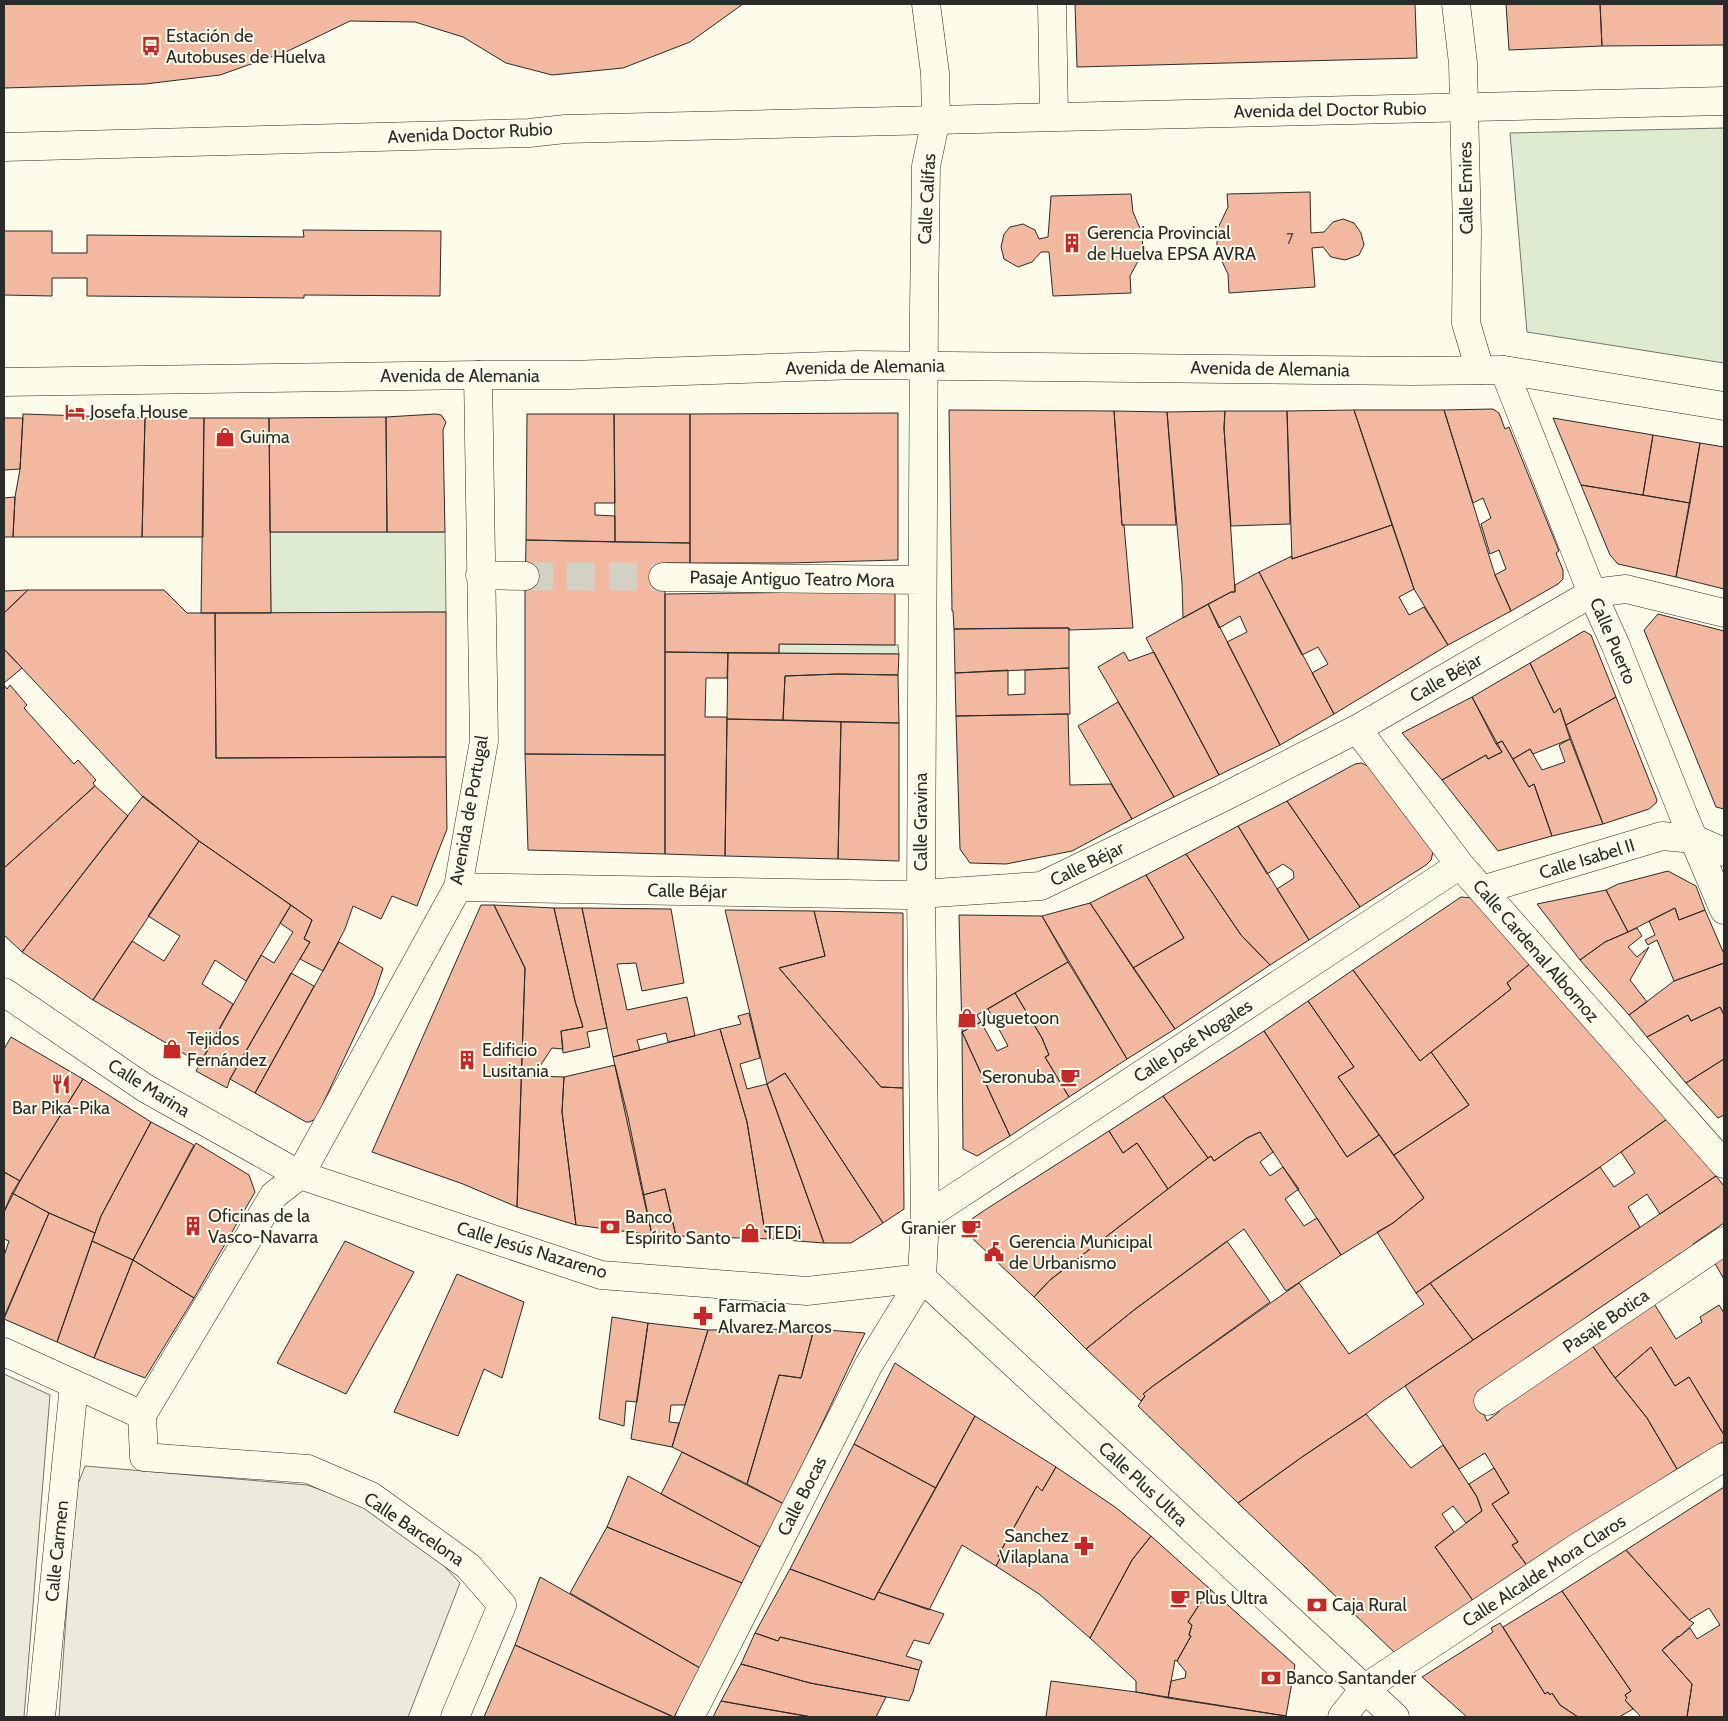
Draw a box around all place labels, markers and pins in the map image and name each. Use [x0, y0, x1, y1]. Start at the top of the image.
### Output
place label: Estación de Autobuses de Huelva [166, 25, 326, 68]
bus stop icon: Estación de Autobuses de Huelva [140, 35, 162, 57]
place label: Gerencia Provincial de Huelva EPSA AVRA [1087, 222, 1256, 265]
building icon: Gerencia Provincial de Huelva EPSA AVRA [1061, 232, 1083, 254]
hotel icon: Josefa House [64, 401, 86, 423]
place label: Josefa House [89, 401, 188, 423]
shop icon: Guima [214, 426, 236, 448]
place label: Guima [240, 426, 290, 448]
shop icon: Juguetoon [956, 1007, 978, 1029]
place label: Juguetoon [981, 1007, 1059, 1029]
place label: Tejidos Fernández [187, 1028, 267, 1071]
shop icon: Tejidos Fernández [161, 1038, 183, 1060]
place label: Edificio Lusitania [482, 1039, 549, 1082]
building icon: Edificio Lusitania [456, 1049, 478, 1071]
place label: Seronuba [982, 1066, 1055, 1088]
cafe icon: Seronuba [1059, 1066, 1081, 1088]
restaurant icon: Bar Pika-Pika [50, 1073, 72, 1095]
place label: Bar Pika-Pika [12, 1097, 110, 1119]
place label: Oficinas de la Vasco-Navarra [208, 1205, 318, 1248]
place label: Banco Espírito Santo [625, 1206, 731, 1249]
building icon: Oficinas de la Vasco-Navarra [182, 1215, 204, 1237]
bank icon: Banco Espírito Santo [599, 1216, 621, 1238]
place label: Granier [901, 1217, 956, 1239]
cafe icon: Granier [960, 1217, 982, 1239]
shop icon: TEDi [739, 1222, 761, 1244]
place label: TEDi [765, 1222, 801, 1244]
place label: Gerencia Municipal de Urbanismo [1009, 1231, 1153, 1274]
public building icon: Gerencia Municipal de Urbanismo [983, 1241, 1005, 1263]
place label: Farmacia Alvarez Marcos [718, 1295, 832, 1338]
pharmacy icon: Farmacia Alvarez Marcos [692, 1305, 714, 1327]
place label: Sanchez Vilaplana [999, 1525, 1070, 1568]
pharmacy icon: Sanchez Vilaplana [1073, 1535, 1095, 1557]
cafe icon: Plus Ultra [1169, 1587, 1191, 1609]
place label: Plus Ultra [1195, 1587, 1268, 1609]
bank icon: Caja Rural [1306, 1594, 1328, 1616]
place label: Caja Rural [1332, 1594, 1408, 1616]
bank icon: Banco Santander [1260, 1667, 1282, 1689]
place label: Banco Santander [1286, 1667, 1416, 1689]

